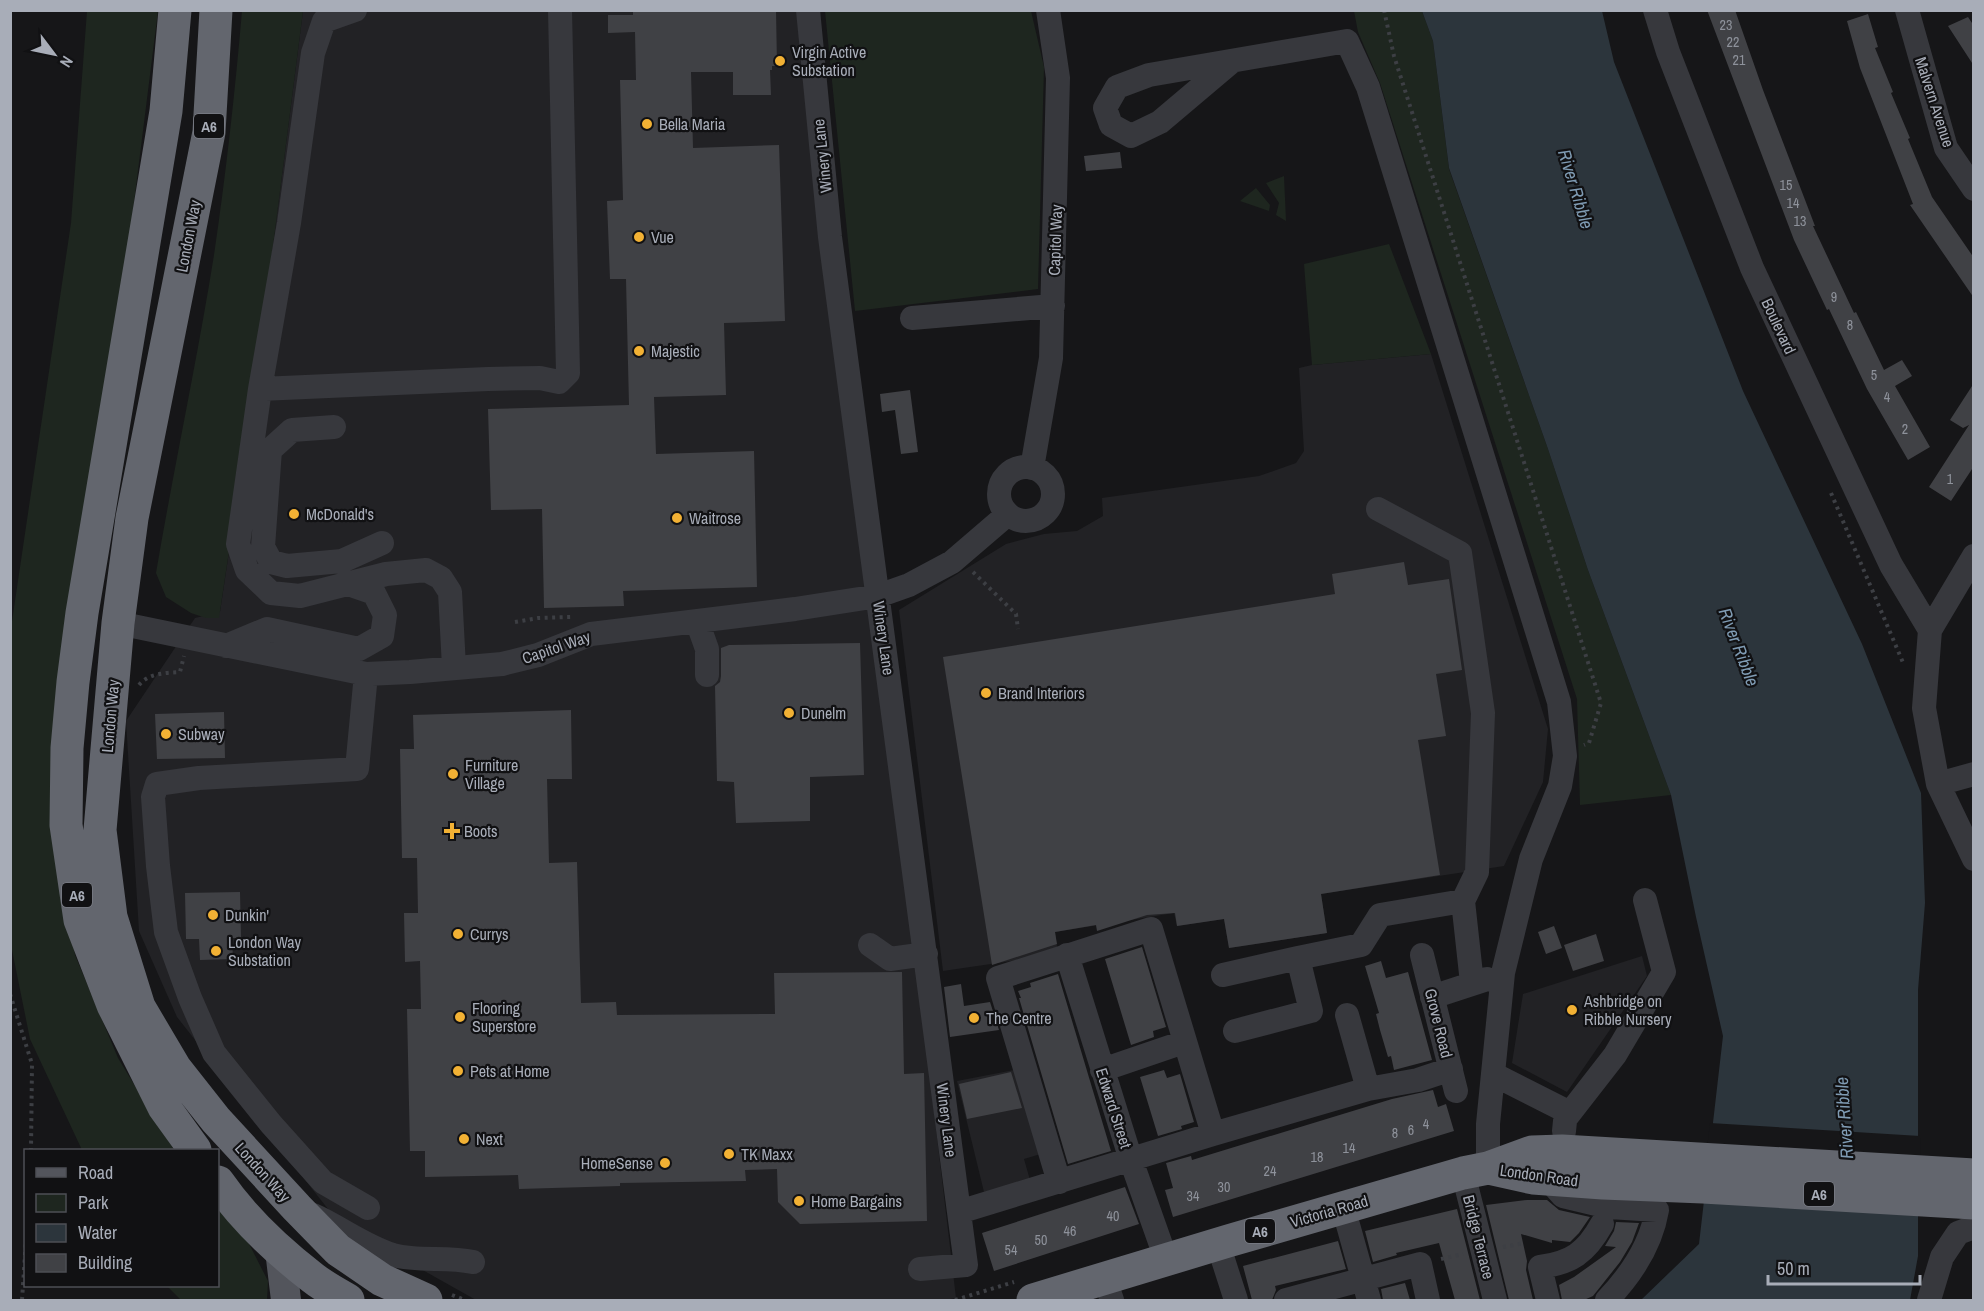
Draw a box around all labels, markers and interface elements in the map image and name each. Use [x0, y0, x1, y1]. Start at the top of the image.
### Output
house number: 23 [1720, 16, 1732, 34]
north arrow [24, 24, 84, 84]
house number: 22 [1727, 33, 1739, 51]
place label: Virgin Active Substation [792, 41, 866, 81]
house number: 21 [1733, 51, 1746, 69]
text: N [55, 52, 79, 72]
marker: Virgin Active Substation [773, 54, 787, 68]
street label: Malvern Avenue [1910, 54, 1960, 150]
place label: Bella Maria [659, 113, 726, 135]
road number: A6 [194, 114, 224, 138]
marker: Bella Maria [640, 117, 654, 131]
street label: Winery Lane [807, 118, 837, 194]
water label: River Ribble [1552, 146, 1600, 232]
house number: 15 [1780, 176, 1792, 194]
house number: 14 [1787, 194, 1800, 212]
street label: London Way [170, 198, 206, 274]
street label: Capitol Way [1043, 204, 1067, 276]
house number: 13 [1794, 212, 1806, 230]
place label: Vue [651, 226, 674, 248]
marker: Vue [632, 230, 646, 244]
house number: 9 [1831, 288, 1837, 306]
street label: Boulevard [1757, 295, 1801, 357]
house number: 8 [1847, 316, 1853, 334]
place label: Majestic [651, 340, 700, 362]
marker: Majestic [632, 344, 646, 358]
house number: 5 [1871, 366, 1877, 384]
house number: 4 [1884, 388, 1891, 406]
house number: 2 [1902, 420, 1908, 438]
house number: 1 [1947, 470, 1954, 488]
place label: McDonald's [306, 503, 374, 525]
marker: McDonald's [287, 507, 301, 521]
place label: Waitrose [689, 507, 741, 529]
marker: Waitrose [670, 511, 684, 525]
street label: Winery Lane [868, 600, 900, 676]
water label: River Ribble [1713, 604, 1765, 690]
street label: Capitol Way [519, 625, 594, 669]
street label: London Way [96, 678, 124, 753]
place label: Brand Interiors [998, 682, 1085, 704]
marker: Brand Interiors [979, 686, 993, 700]
place label: Dunelm [801, 702, 846, 724]
marker: Dunelm [782, 706, 796, 720]
place label: Subway [178, 723, 225, 745]
marker: Subway [159, 727, 173, 741]
place label: Furniture Village [465, 754, 518, 794]
marker: Furniture Village [446, 767, 460, 781]
place label: Boots [464, 820, 498, 842]
marker: Boots [445, 824, 459, 838]
road number: A6 [62, 883, 92, 907]
place label: Dunkin' [225, 904, 269, 926]
marker: Dunkin' [206, 908, 220, 922]
place label: Currys [470, 923, 509, 945]
marker: Currys [451, 927, 465, 941]
place label: London Way Substation [228, 931, 302, 971]
marker: London Way Substation [209, 944, 223, 958]
street label: Grove Road [1420, 986, 1458, 1060]
place label: Ashbridge on Ribble Nursery [1583, 990, 1672, 1030]
place label: Flooring Superstore [472, 997, 536, 1037]
marker: Ashbridge on Ribble Nursery [1565, 1003, 1579, 1017]
place label: The Centre [986, 1007, 1052, 1029]
marker: Flooring Superstore [453, 1010, 467, 1024]
marker: The Centre [967, 1011, 981, 1025]
place label: Pets at Home [470, 1060, 550, 1082]
marker: Pets at Home [451, 1064, 465, 1078]
street label: Edward Street [1091, 1065, 1137, 1151]
water label: River Ribble [1829, 1076, 1859, 1160]
street label: Winery Lane [932, 1082, 962, 1158]
house number: 4 [1423, 1115, 1430, 1133]
house number: 6 [1408, 1121, 1414, 1139]
house number: 8 [1392, 1124, 1398, 1142]
place label: Next [476, 1128, 503, 1150]
marker: Next [457, 1132, 471, 1146]
street label: London Way [230, 1137, 296, 1207]
house number: 14 [1343, 1139, 1356, 1157]
place label: TK Maxx [741, 1143, 793, 1165]
marker: TK Maxx [722, 1147, 736, 1161]
house number: 18 [1311, 1148, 1323, 1166]
legend [24, 1149, 219, 1287]
place label: HomeSense [581, 1152, 653, 1174]
marker: HomeSense [658, 1156, 672, 1170]
street label: London Road [1498, 1159, 1580, 1191]
text: Road [78, 1160, 113, 1185]
house number: 24 [1264, 1162, 1277, 1180]
house number: 30 [1218, 1178, 1230, 1196]
road number: A6 [1804, 1182, 1834, 1206]
house number: 34 [1187, 1187, 1200, 1205]
street label: Victoria Road [1288, 1189, 1370, 1233]
text: Park [78, 1190, 109, 1215]
place label: Home Bargains [811, 1190, 902, 1212]
street label: Bridge Terrace [1458, 1193, 1500, 1281]
marker: Home Bargains [792, 1194, 806, 1208]
house number: 40 [1107, 1207, 1119, 1225]
road number: A6 [1245, 1219, 1275, 1243]
text: Water [78, 1220, 117, 1245]
house number: 46 [1064, 1222, 1076, 1240]
house number: 50 [1035, 1231, 1047, 1249]
house number: 54 [1005, 1241, 1018, 1259]
scale bar [1768, 1248, 1920, 1286]
text: Building [78, 1250, 133, 1275]
text: 50 m [1777, 1256, 1810, 1281]

